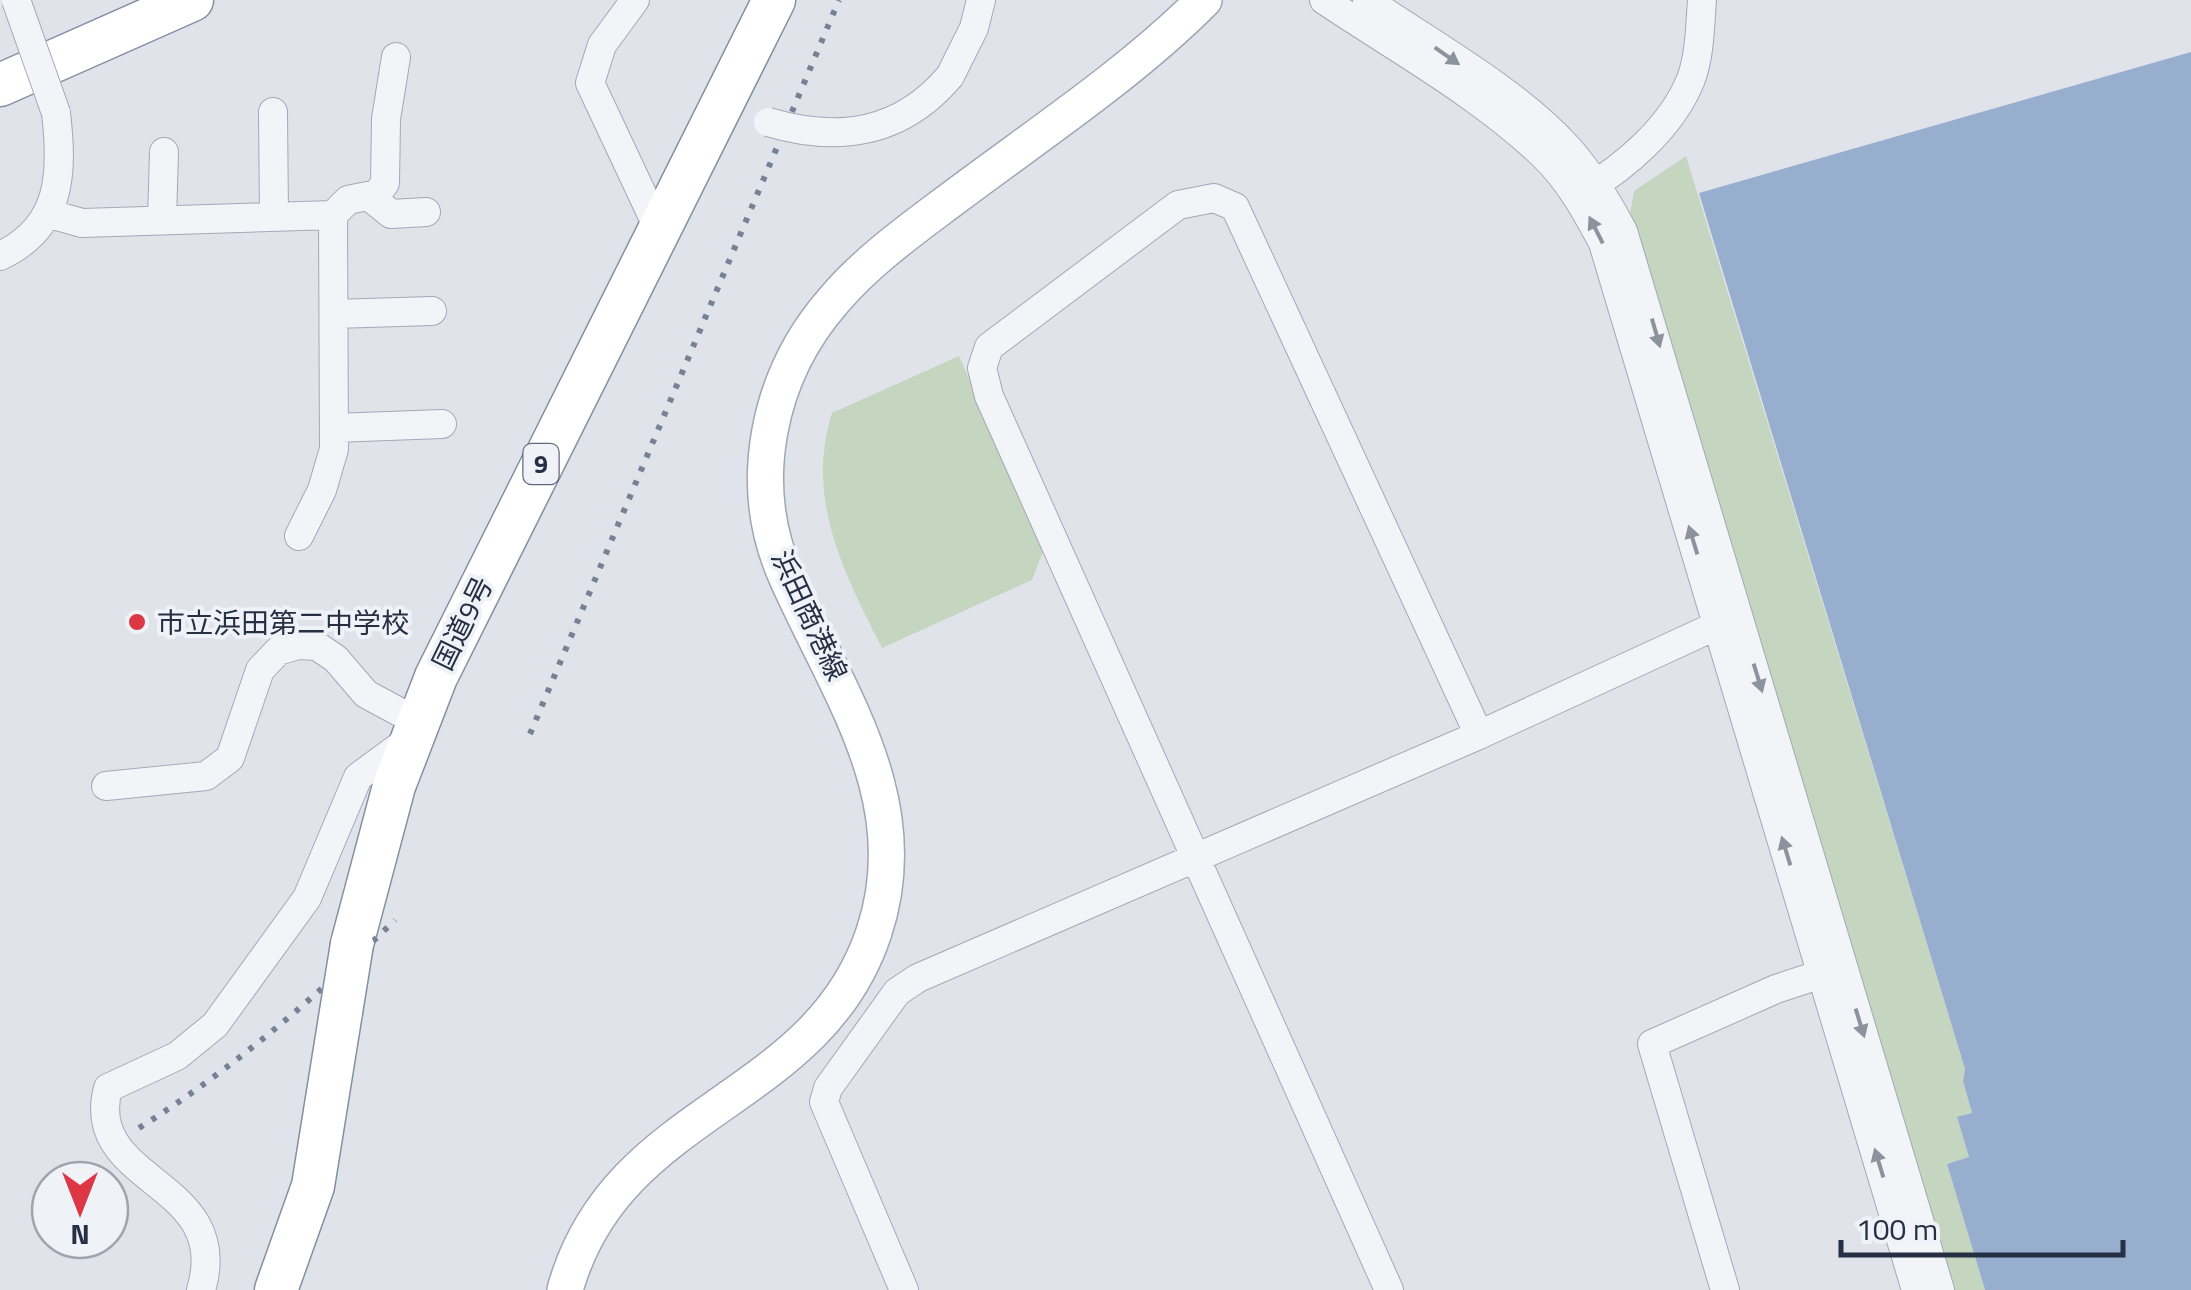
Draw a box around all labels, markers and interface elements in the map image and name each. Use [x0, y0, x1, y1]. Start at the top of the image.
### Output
one-way arrow [1433, 45, 1460, 65]
one-way arrow [1588, 216, 1605, 245]
one-way arrow [1649, 318, 1664, 349]
road number: 9 [524, 444, 558, 484]
one-way arrow [1685, 524, 1700, 555]
street label: 浜田商港線 [761, 542, 859, 688]
street label: 国道9号 [421, 569, 503, 677]
place label: 市立浜田第二中学校 [157, 601, 409, 644]
marker: 市立浜田第二中学校 [126, 611, 148, 633]
one-way arrow [1751, 664, 1766, 694]
one-way arrow [1778, 836, 1793, 866]
one-way arrow [1853, 1009, 1868, 1039]
one-way arrow [1871, 1147, 1886, 1178]
north arrow [30, 1160, 130, 1260]
scale bar [1841, 1195, 2124, 1257]
text: 100 m [1856, 1206, 1938, 1252]
text: N [70, 1214, 90, 1257]

